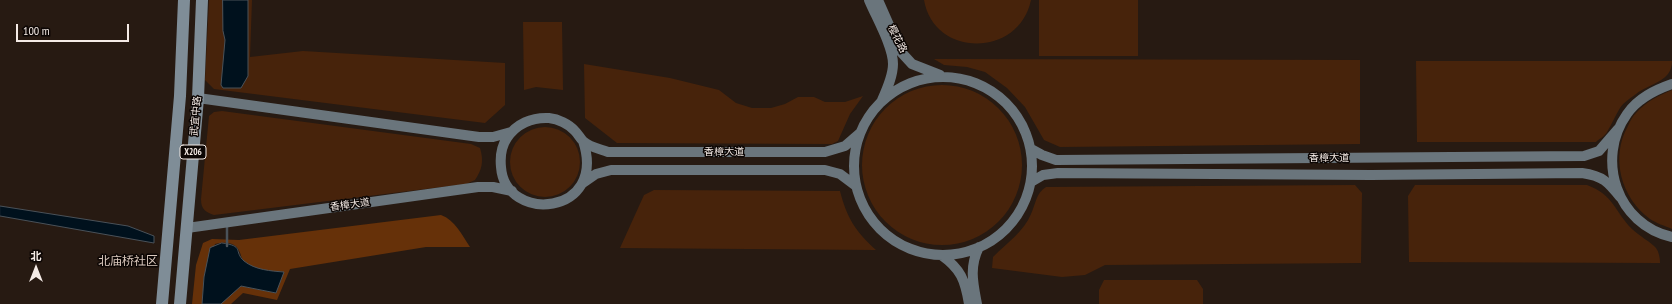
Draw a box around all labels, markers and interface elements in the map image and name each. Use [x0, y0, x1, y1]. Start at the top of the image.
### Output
scale bar [18, 16, 131, 42]
text: 100 m [23, 23, 50, 38]
street label: 樱花路 [885, 23, 909, 55]
street label: 武宜中路 [188, 96, 204, 136]
road number: X206 [180, 145, 206, 159]
street label: 香樟大道 [704, 146, 744, 158]
street label: 香樟大道 [1309, 152, 1349, 164]
street label: 香樟大道 [329, 196, 371, 214]
north arrow [16, 248, 56, 288]
text: 北 [31, 249, 42, 263]
district label: 北庙桥社区 [98, 255, 158, 269]

